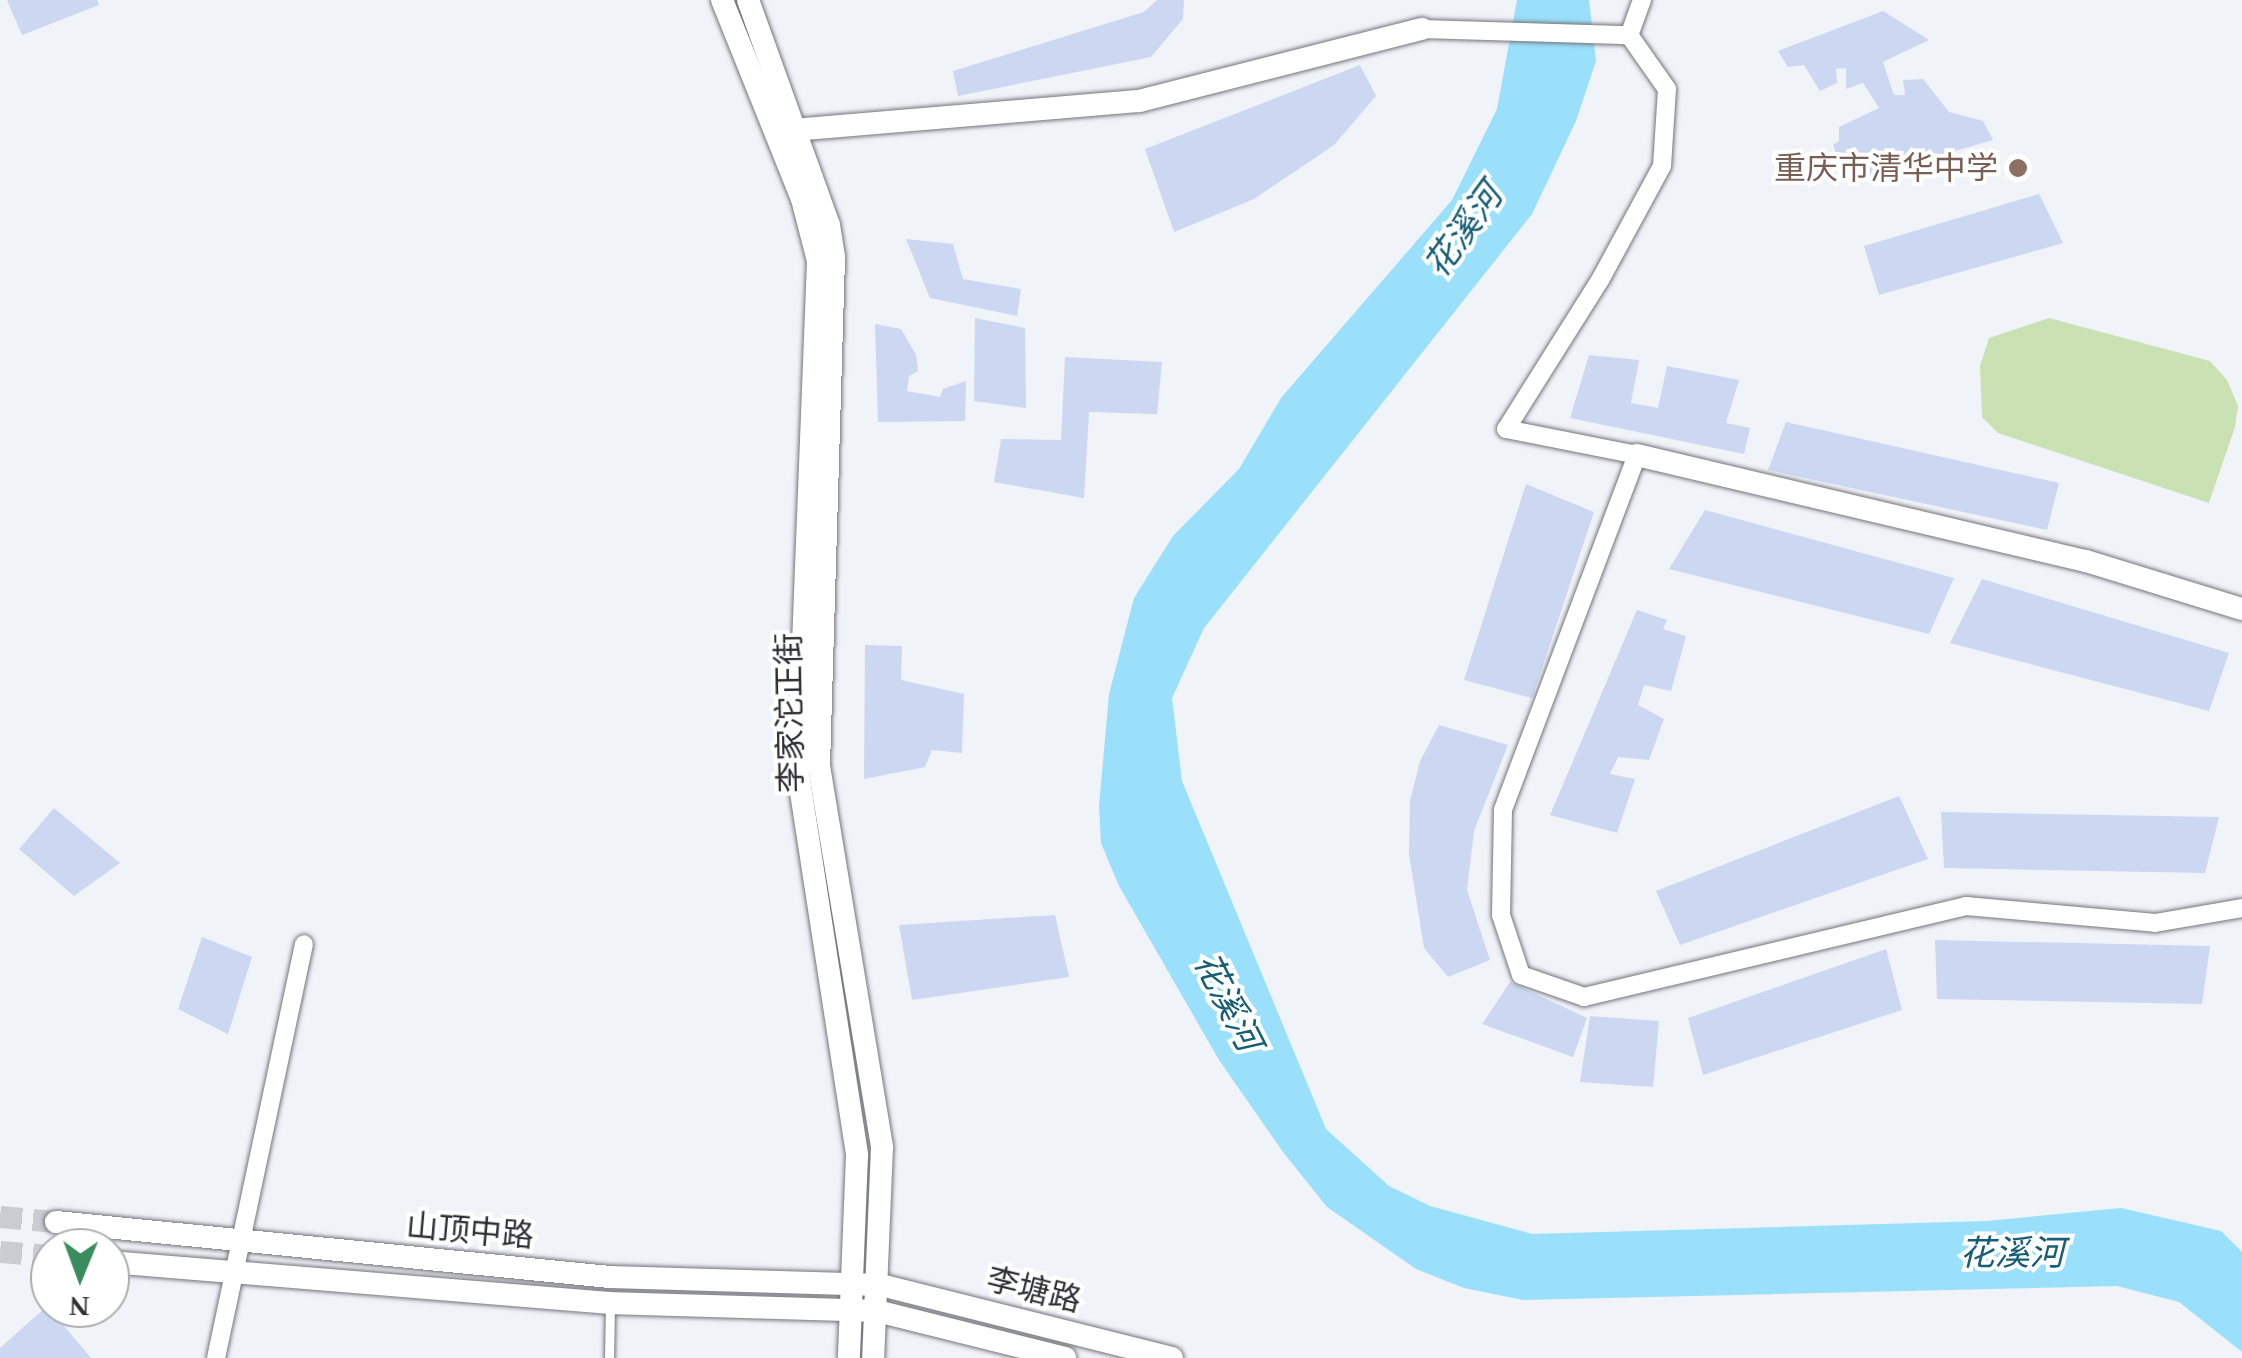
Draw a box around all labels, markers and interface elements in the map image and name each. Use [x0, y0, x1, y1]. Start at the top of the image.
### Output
place label: 重庆市清华中学 [1774, 149, 1998, 187]
marker: 重庆市清华中学 [2007, 157, 2029, 179]
water label: 花溪河 [1416, 176, 1512, 286]
street label: 李家沱正街 [769, 633, 811, 793]
water label: 花溪河 [1184, 946, 1270, 1058]
street label: 山顶中路 [405, 1206, 535, 1256]
north arrow [30, 1228, 130, 1328]
water label: 花溪河 [1960, 1233, 2064, 1275]
street label: 李塘路 [983, 1260, 1085, 1320]
text: N [69, 1291, 90, 1322]

